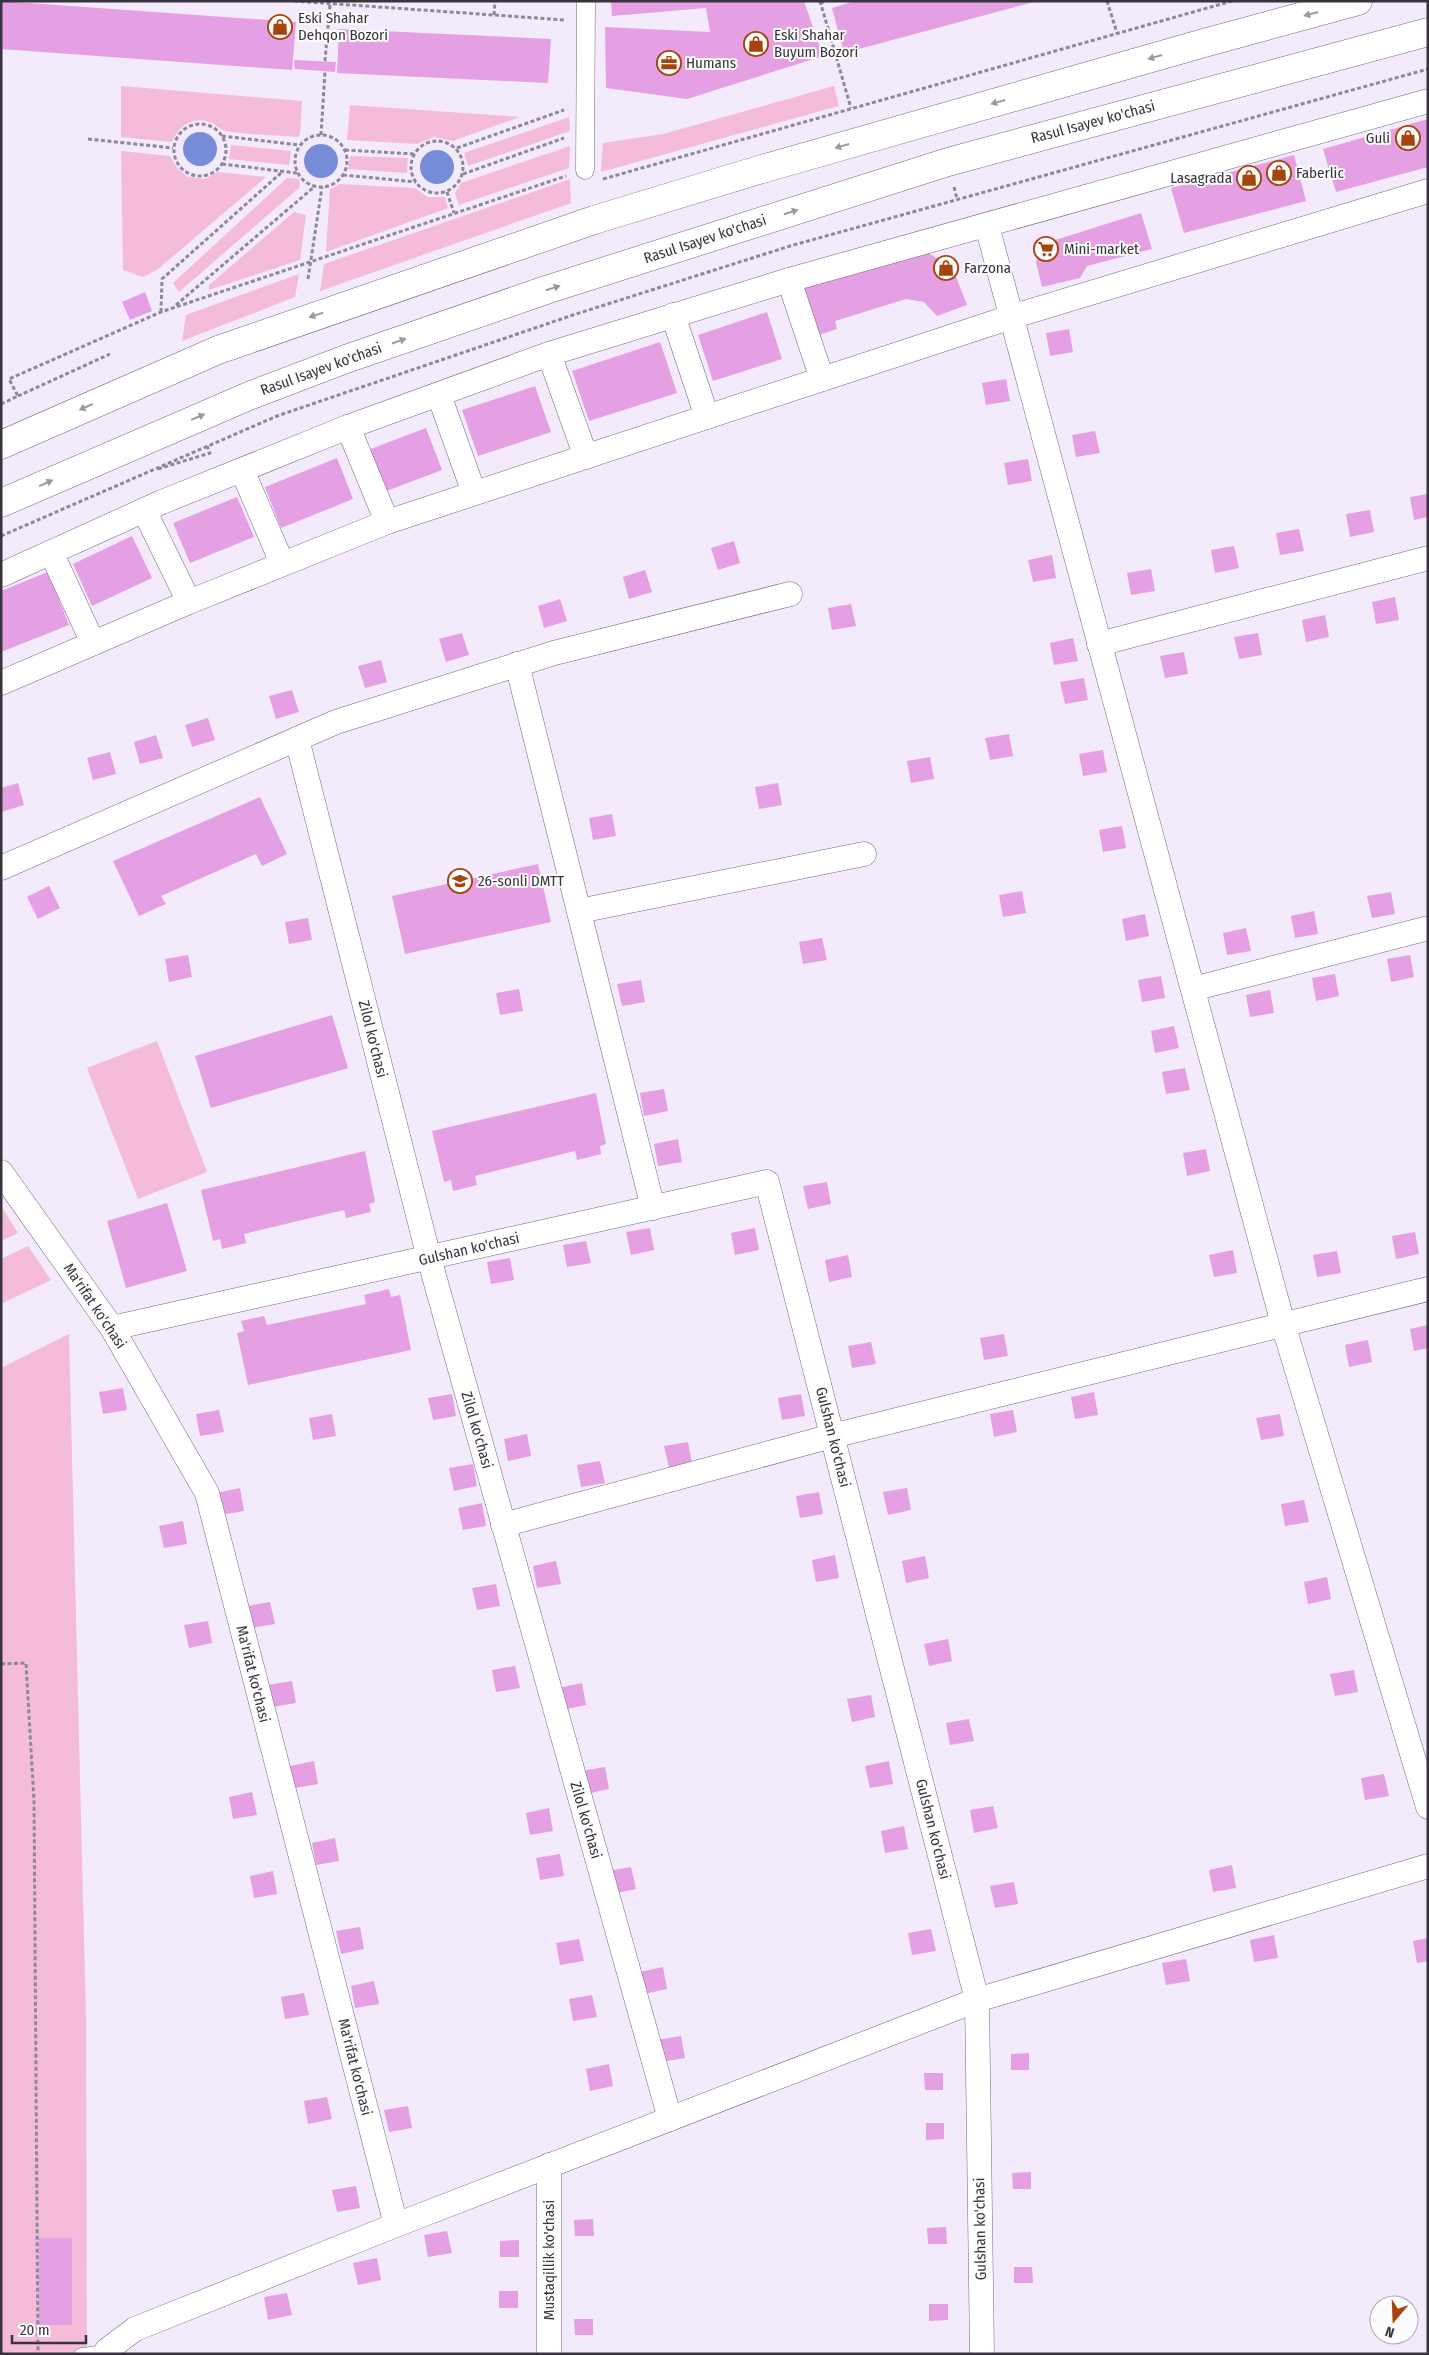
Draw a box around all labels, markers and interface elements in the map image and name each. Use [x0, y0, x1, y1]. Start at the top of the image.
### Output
place label: Eski Shahar Dehqon Bozori [298, 9, 388, 44]
one-way arrow [1304, 10, 1319, 18]
shop icon: Eski Shahar Dehqon Bozori [267, 14, 293, 40]
place label: Eski Shahar Buyum Bozori [774, 26, 858, 61]
shop icon: Eski Shahar Buyum Bozori [743, 31, 769, 57]
office icon: Humans [656, 50, 682, 76]
one-way arrow [1147, 53, 1162, 61]
place label: Humans [686, 54, 736, 72]
street label: Rasul Isayev ko'chasi [1029, 97, 1157, 147]
one-way arrow [991, 98, 1006, 106]
shop icon: Guli [1395, 125, 1421, 151]
place label: Guli [1366, 129, 1390, 147]
one-way arrow [834, 143, 849, 151]
shop icon: Faberlic [1266, 160, 1292, 186]
place label: Faberlic [1296, 164, 1344, 182]
shop icon: Lasagrada [1236, 165, 1262, 191]
place label: Lasagrada [1170, 169, 1232, 187]
one-way arrow [784, 207, 799, 215]
street label: Rasul Isayev ko'chasi [641, 211, 769, 267]
supermarket icon: Mini-market [1033, 236, 1059, 262]
place label: Mini-market [1064, 240, 1139, 258]
shop icon: Farzona [933, 255, 959, 281]
place label: Farzona [964, 259, 1011, 277]
one-way arrow [546, 283, 561, 291]
one-way arrow [308, 311, 323, 319]
one-way arrow [392, 336, 407, 344]
street label: Rasul Isayev ko'chasi [258, 339, 384, 399]
one-way arrow [79, 404, 93, 412]
one-way arrow [191, 413, 206, 420]
one-way arrow [39, 479, 53, 487]
school or university icon: 26-sonli DMTT [447, 868, 473, 894]
place label: 26-sonli DMTT [478, 872, 564, 890]
street label: Zilol ko'chasi [355, 998, 391, 1080]
street label: Gulshan ko'chasi [417, 1229, 521, 1269]
street label: Ma'rifat ko'chasi [60, 1260, 130, 1352]
street label: Gulshan ko'chasi [812, 1385, 854, 1489]
street label: Zilol ko'chasi [457, 1389, 497, 1471]
street label: Ma'rifat ko'chasi [232, 1624, 274, 1724]
street label: Gulshan ko'chasi [912, 1777, 954, 1881]
street label: Zilol ko'chasi [566, 1779, 606, 1861]
street label: Ma'rifat ko'chasi [334, 2017, 376, 2117]
street label: Gulshan ko'chasi [970, 2177, 990, 2281]
street label: Mustaqillik ko'chasi [540, 2200, 558, 2320]
north arrow [1369, 2295, 1419, 2345]
scale bar [12, 2312, 86, 2344]
text: 20 m [20, 2321, 50, 2339]
text: N [1383, 2322, 1397, 2341]

